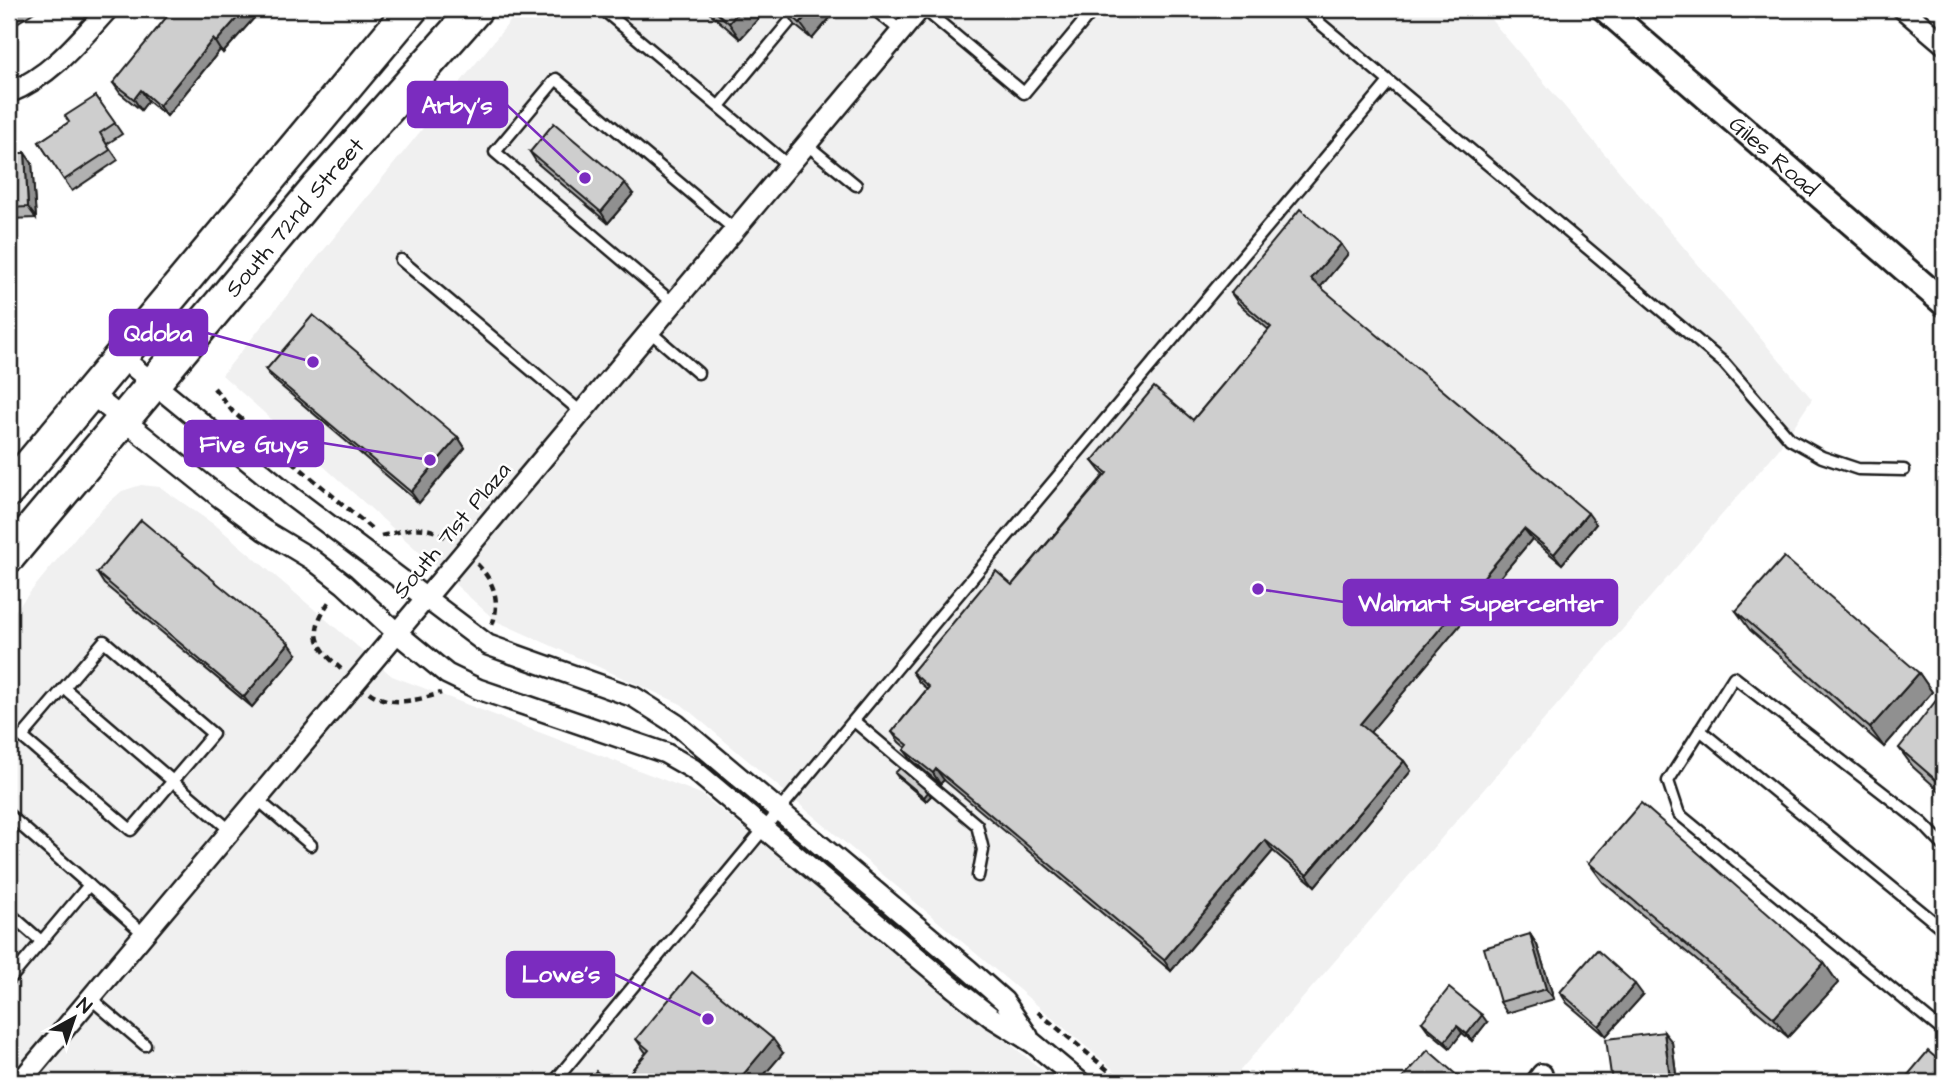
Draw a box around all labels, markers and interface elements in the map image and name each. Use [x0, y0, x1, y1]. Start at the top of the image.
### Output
callout: Arby's [408, 82, 507, 127]
text: Arby's [421, 89, 493, 125]
street label: Giles Road [1722, 109, 1825, 204]
street label: South 72nd Street [218, 130, 372, 304]
callout: Qdoba [110, 310, 207, 355]
text: Qdoba [124, 317, 193, 351]
callout: Five Guys [185, 421, 323, 466]
text: Five Guys [199, 428, 309, 464]
street label: South 71st Plaza [385, 455, 519, 606]
callout: Walmart Supercenter [1344, 580, 1617, 625]
text: Walmart Supercenter [1357, 587, 1604, 621]
callout: Lowe's [507, 952, 614, 997]
text: Lowe's [522, 958, 600, 992]
north arrow [38, 982, 108, 1052]
text: N [71, 992, 97, 1020]

